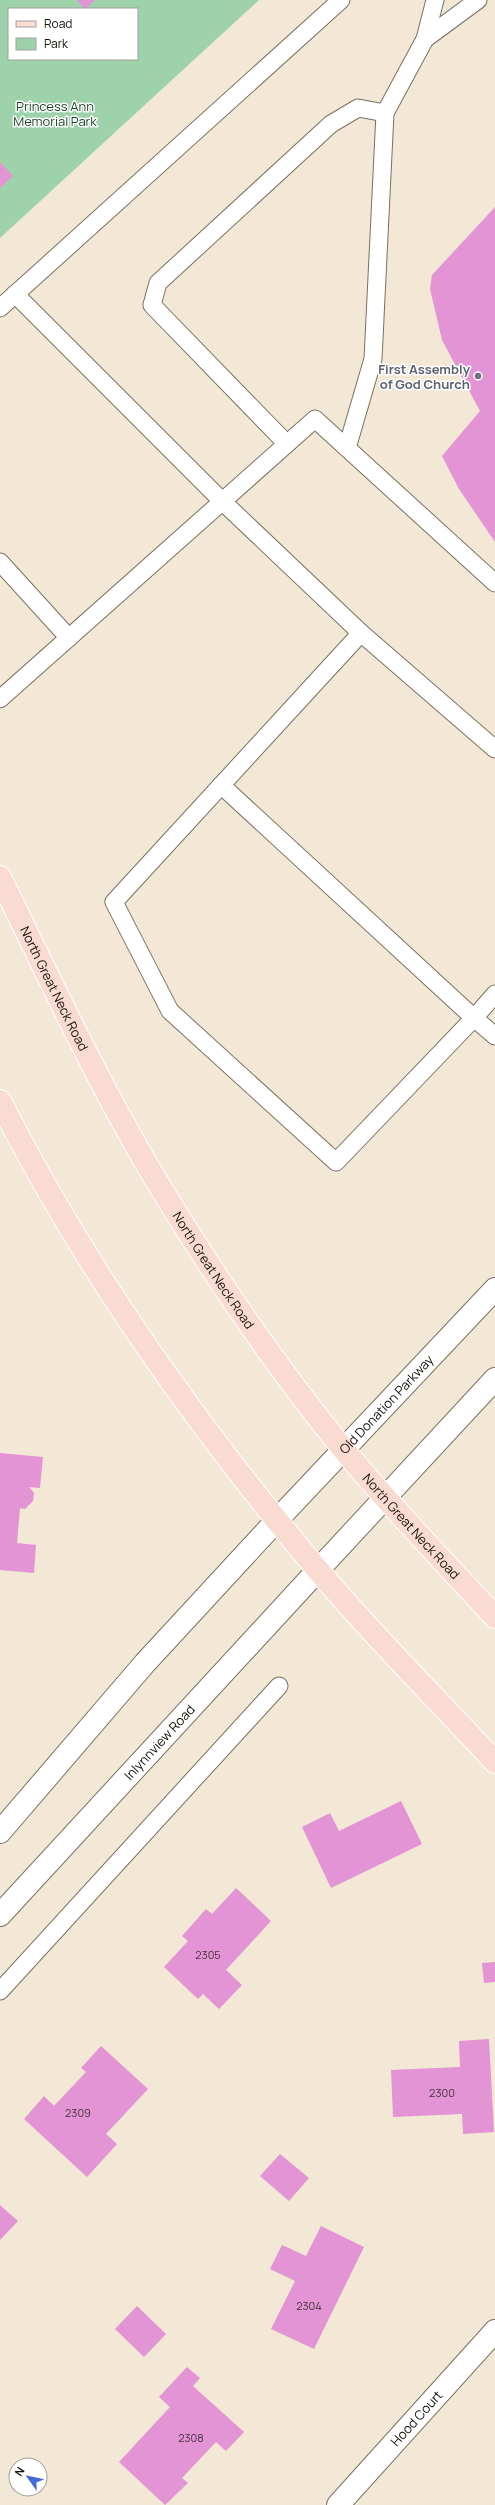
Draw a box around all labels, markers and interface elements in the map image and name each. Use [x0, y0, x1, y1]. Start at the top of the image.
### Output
legend [8, 8, 138, 60]
text: Road [44, 15, 72, 32]
text: Park [44, 35, 69, 52]
park label: Princess Ann Memorial Park [13, 97, 97, 130]
place label: First Assembly of God Church [378, 360, 471, 393]
marker: First Assembly of God Church [473, 371, 483, 381]
street label: North Great Neck Road [16, 923, 93, 1054]
street label: North Great Neck Road [169, 1208, 259, 1332]
street label: Old Donation Parkway [335, 1351, 437, 1458]
street label: North Great Neck Road [359, 1470, 464, 1583]
street label: Inlynnview Road [120, 1701, 199, 1784]
house number: 2305 [195, 1947, 221, 1962]
house number: 2300 [429, 2085, 455, 2100]
house number: 2309 [65, 2105, 91, 2120]
house number: 2304 [296, 2298, 322, 2313]
street label: Hood Court [386, 2386, 446, 2450]
house number: 2308 [178, 2430, 204, 2445]
north arrow [8, 2457, 48, 2497]
text: N [11, 2464, 28, 2479]

